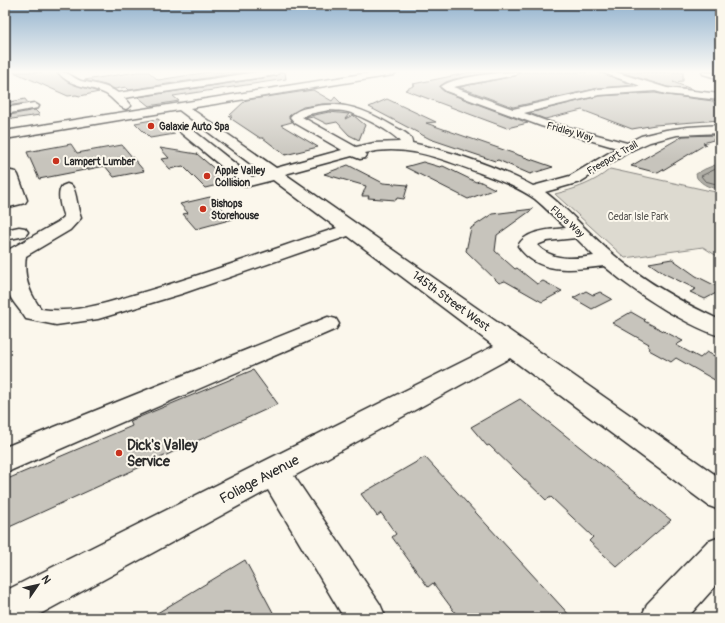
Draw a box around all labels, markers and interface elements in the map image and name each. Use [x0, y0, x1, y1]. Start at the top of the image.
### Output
street label: Fridley Way [545, 120, 595, 144]
marker: Galaxie Auto Spa [146, 121, 156, 131]
place label: Galaxie Auto Spa [159, 121, 229, 133]
street label: Freeport Trail [585, 138, 640, 177]
marker: Lampert Lumber [51, 156, 61, 166]
place label: Lampert Lumber [64, 156, 136, 168]
place label: Apple Valley Collision [215, 165, 266, 189]
marker: Apple Valley Collision [202, 171, 212, 181]
place label: Bishops Storehouse [211, 198, 260, 222]
street label: Flora Way [548, 203, 587, 241]
marker: Bishops Storehouse [198, 204, 208, 214]
park label: Cedar Isle Park [608, 211, 669, 223]
street label: 145th Street West [409, 268, 493, 335]
place label: Dick's Valley Service [127, 437, 198, 470]
marker: Dick's Valley Service [114, 448, 124, 458]
street label: Foliage Avenue [217, 451, 302, 508]
north arrow [18, 565, 58, 605]
text: N [38, 573, 54, 587]

